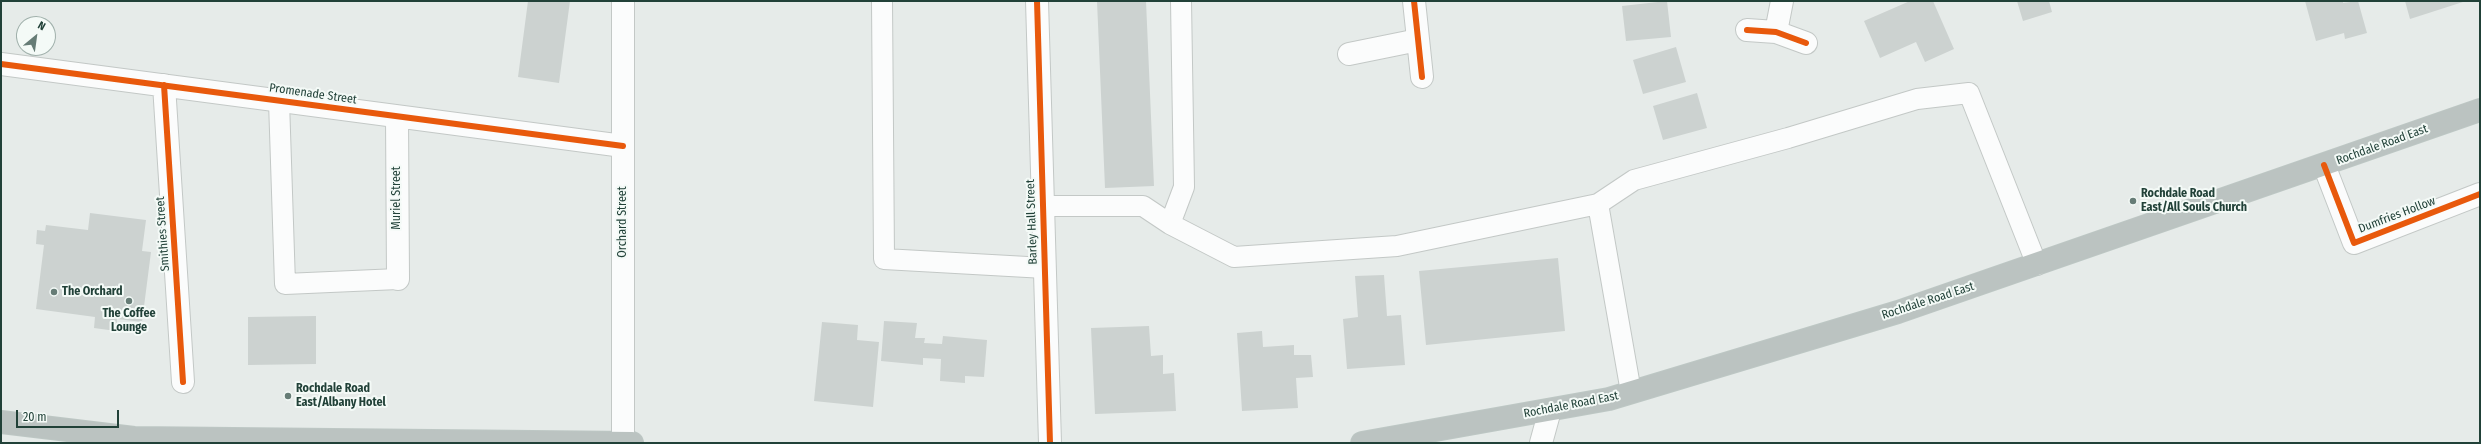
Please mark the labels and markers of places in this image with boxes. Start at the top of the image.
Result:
place label: Rochdale Road East/All Souls Church [2141,187,2247,215]
marker: Rochdale Road East/All Souls Church [2128,196,2138,206]
place label: The Orchard [62,285,122,299]
marker: The Orchard [49,287,59,297]
marker: The Coffee Lounge [124,296,134,306]
place label: The Coffee Lounge [102,307,156,335]
place label: Rochdale Road East/Albany Hotel [296,382,386,410]
marker: Rochdale Road East/Albany Hotel [283,391,293,401]

